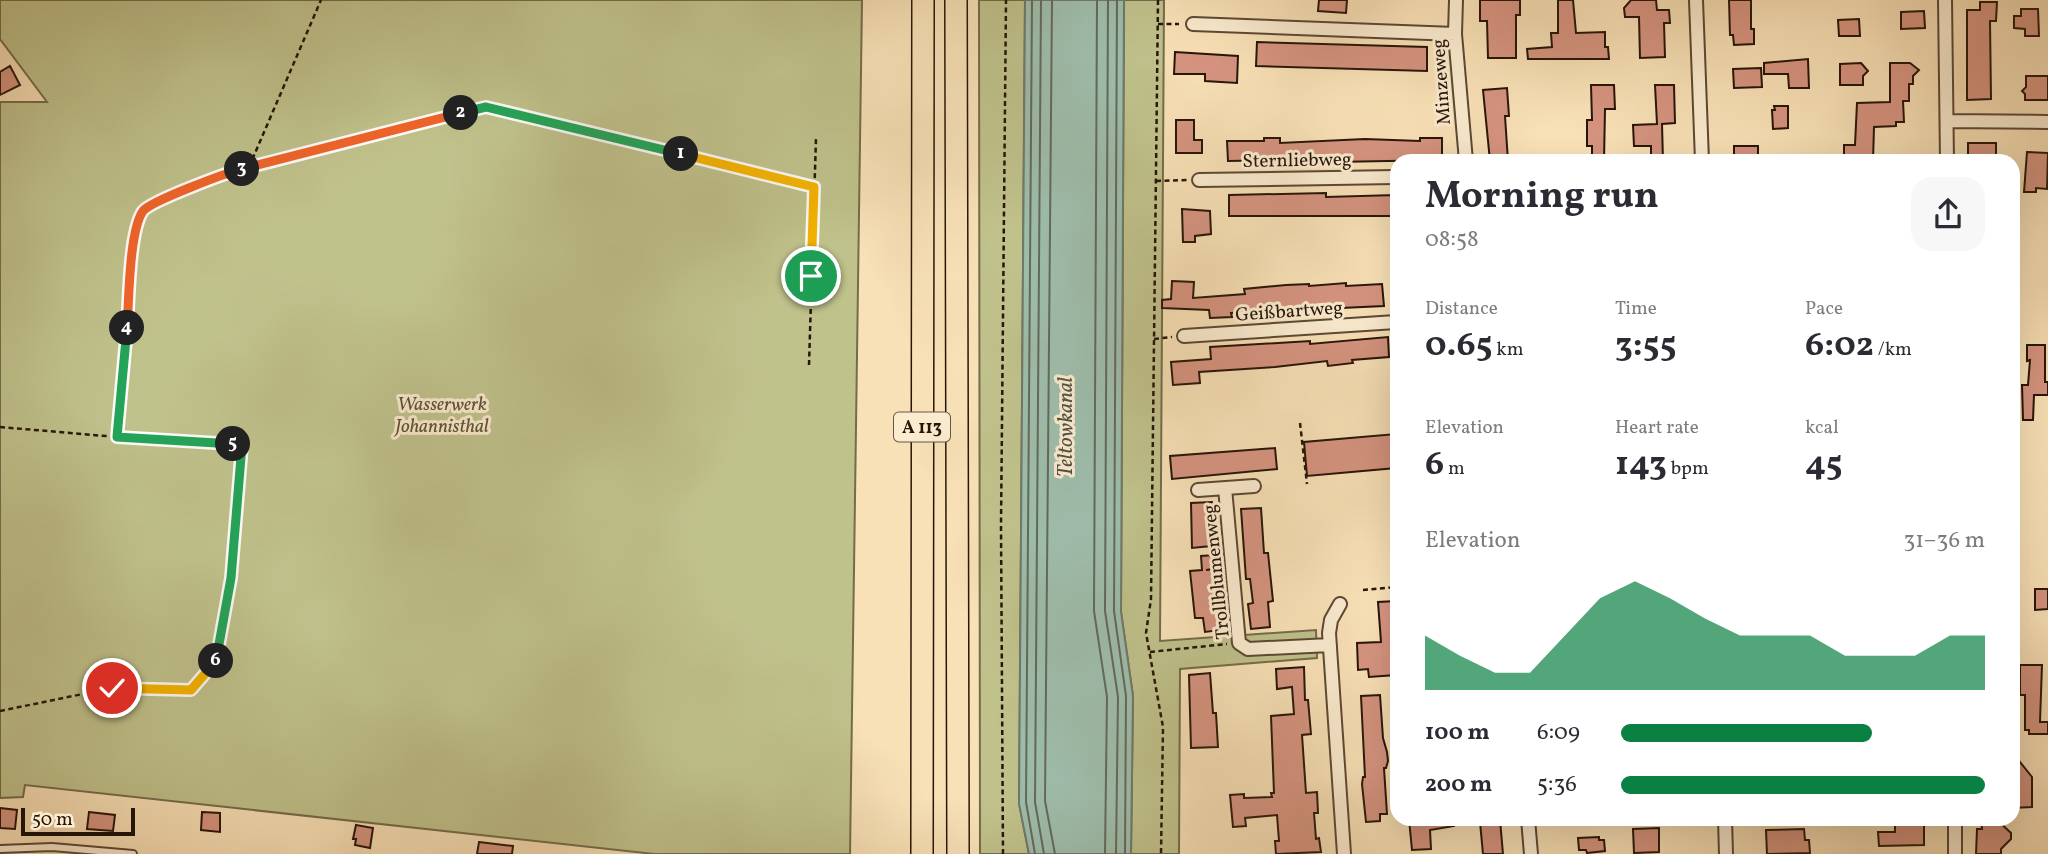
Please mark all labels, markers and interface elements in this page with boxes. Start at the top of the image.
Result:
street label: Minzeweg [1426,38,1458,126]
pin: 2 [444,96,478,130]
text: 2 [456,99,465,125]
pin: 1 [664,136,698,172]
text: 1 [677,140,684,166]
street label: Sternliebweg [1242,147,1352,175]
pin: 3 [224,152,260,186]
text: 3 [237,155,246,181]
text: Morning run [1425,171,1659,224]
button: share [1911,177,1985,251]
text: 08:58 [1425,224,1479,256]
pin [781,246,841,306]
icon: arrive [792,257,830,295]
street label: Geißbartweg [1235,295,1344,329]
text: Distance [1425,296,1498,322]
text: Time [1615,296,1657,322]
text: Pace [1805,296,1843,322]
pin: 4 [110,310,144,346]
text: 4 [121,314,132,340]
text: 0.65 [1425,322,1493,370]
text: 3:55 [1615,322,1676,370]
text: 6:02 [1805,322,1874,370]
text: km [1493,337,1524,363]
text: /km [1874,337,1912,363]
water label: Teltowkanal [1052,377,1081,477]
park label: Wasserwerk Johannisthal [393,392,489,440]
road number: A 113 [894,412,950,442]
text: Elevation [1425,415,1504,441]
text: Heart rate [1615,415,1699,441]
text: kcal [1805,415,1839,441]
pin: 5 [216,426,250,462]
text: 5 [228,430,237,456]
text: 6 [1425,441,1444,489]
text: 143 [1615,441,1667,489]
text: 45 [1805,441,1843,489]
text: m [1444,456,1465,482]
text: bpm [1667,456,1709,482]
street label: Trollblumenweg [1197,503,1237,641]
text: Elevation [1425,525,1521,557]
text: 31–36 m [1904,525,1985,557]
pin: 6 [198,644,234,678]
text: 6 [210,647,221,673]
pin [82,658,142,718]
icon: check [93,669,131,707]
text: 100 m [1425,717,1490,749]
text: 6:09 [1537,717,1580,749]
text: 200 m [1425,769,1492,801]
text: 5:36 [1537,769,1577,801]
scale bar [21,805,135,837]
text: 50 m [32,807,73,833]

